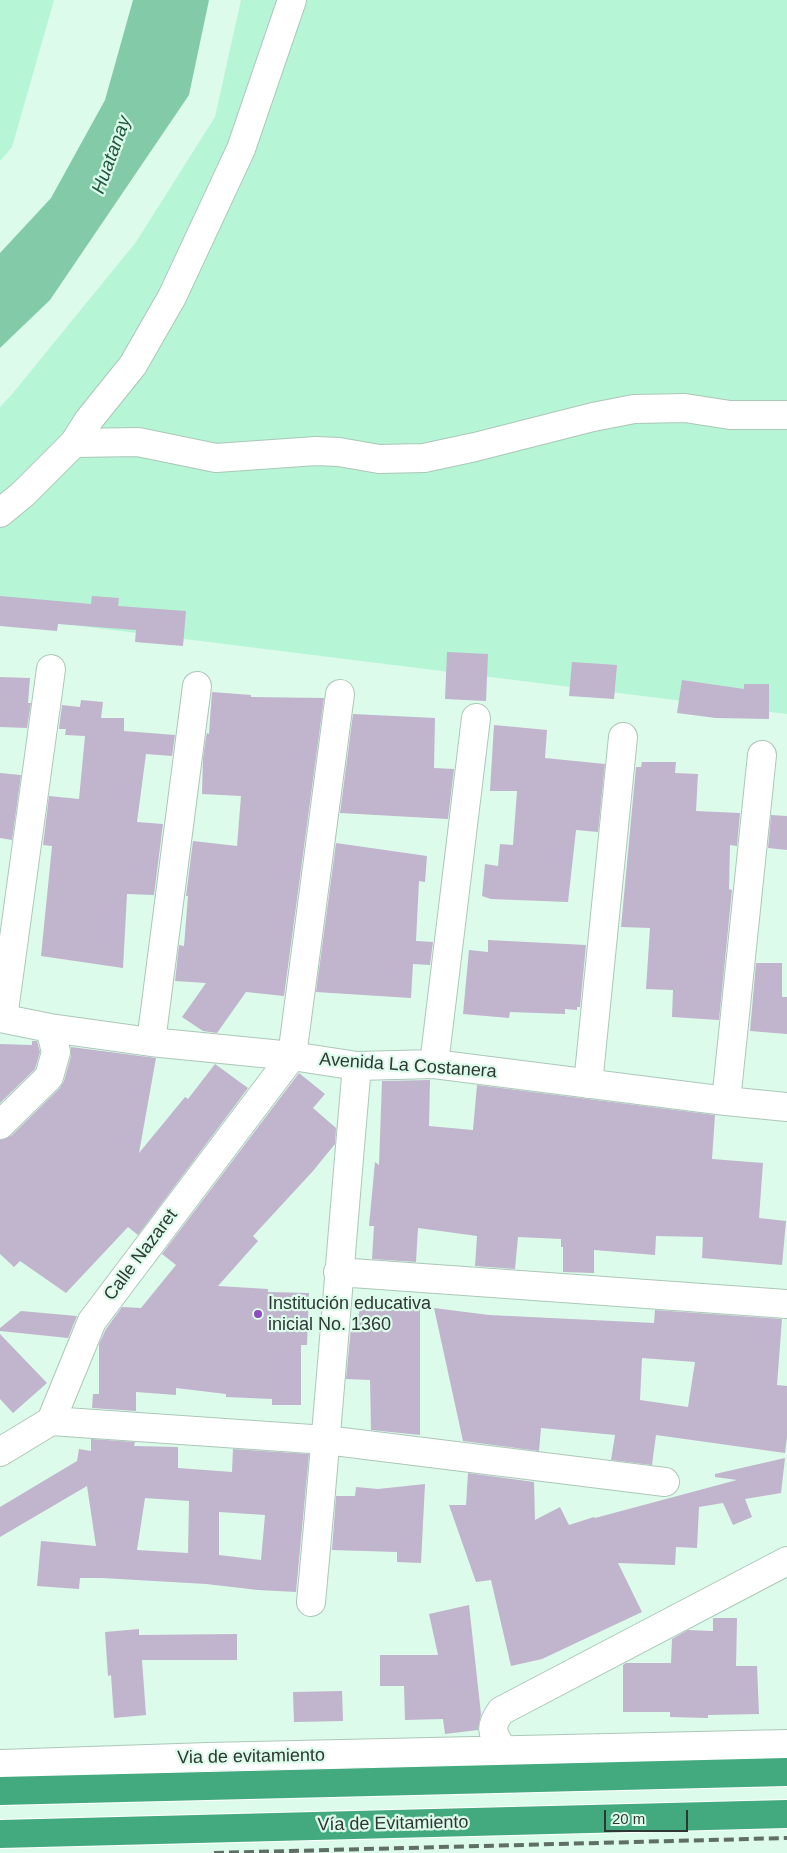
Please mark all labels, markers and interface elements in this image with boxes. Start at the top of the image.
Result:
water label: Huatanay [87,113,137,197]
street label: Avenida La Costanera [319,1049,497,1083]
street label: Calle Nazaret [100,1205,182,1305]
place label: Institución educativa inicial No. 1360 [268,1293,431,1336]
marker: Institución educativa inicial No. 1360 [252,1308,264,1320]
street label: Via de evitamiento [177,1745,325,1769]
scale bar [607,1800,691,1832]
text: 20 m [612,1810,645,1827]
street label: Vía de Evitamiento [317,1812,469,1836]

